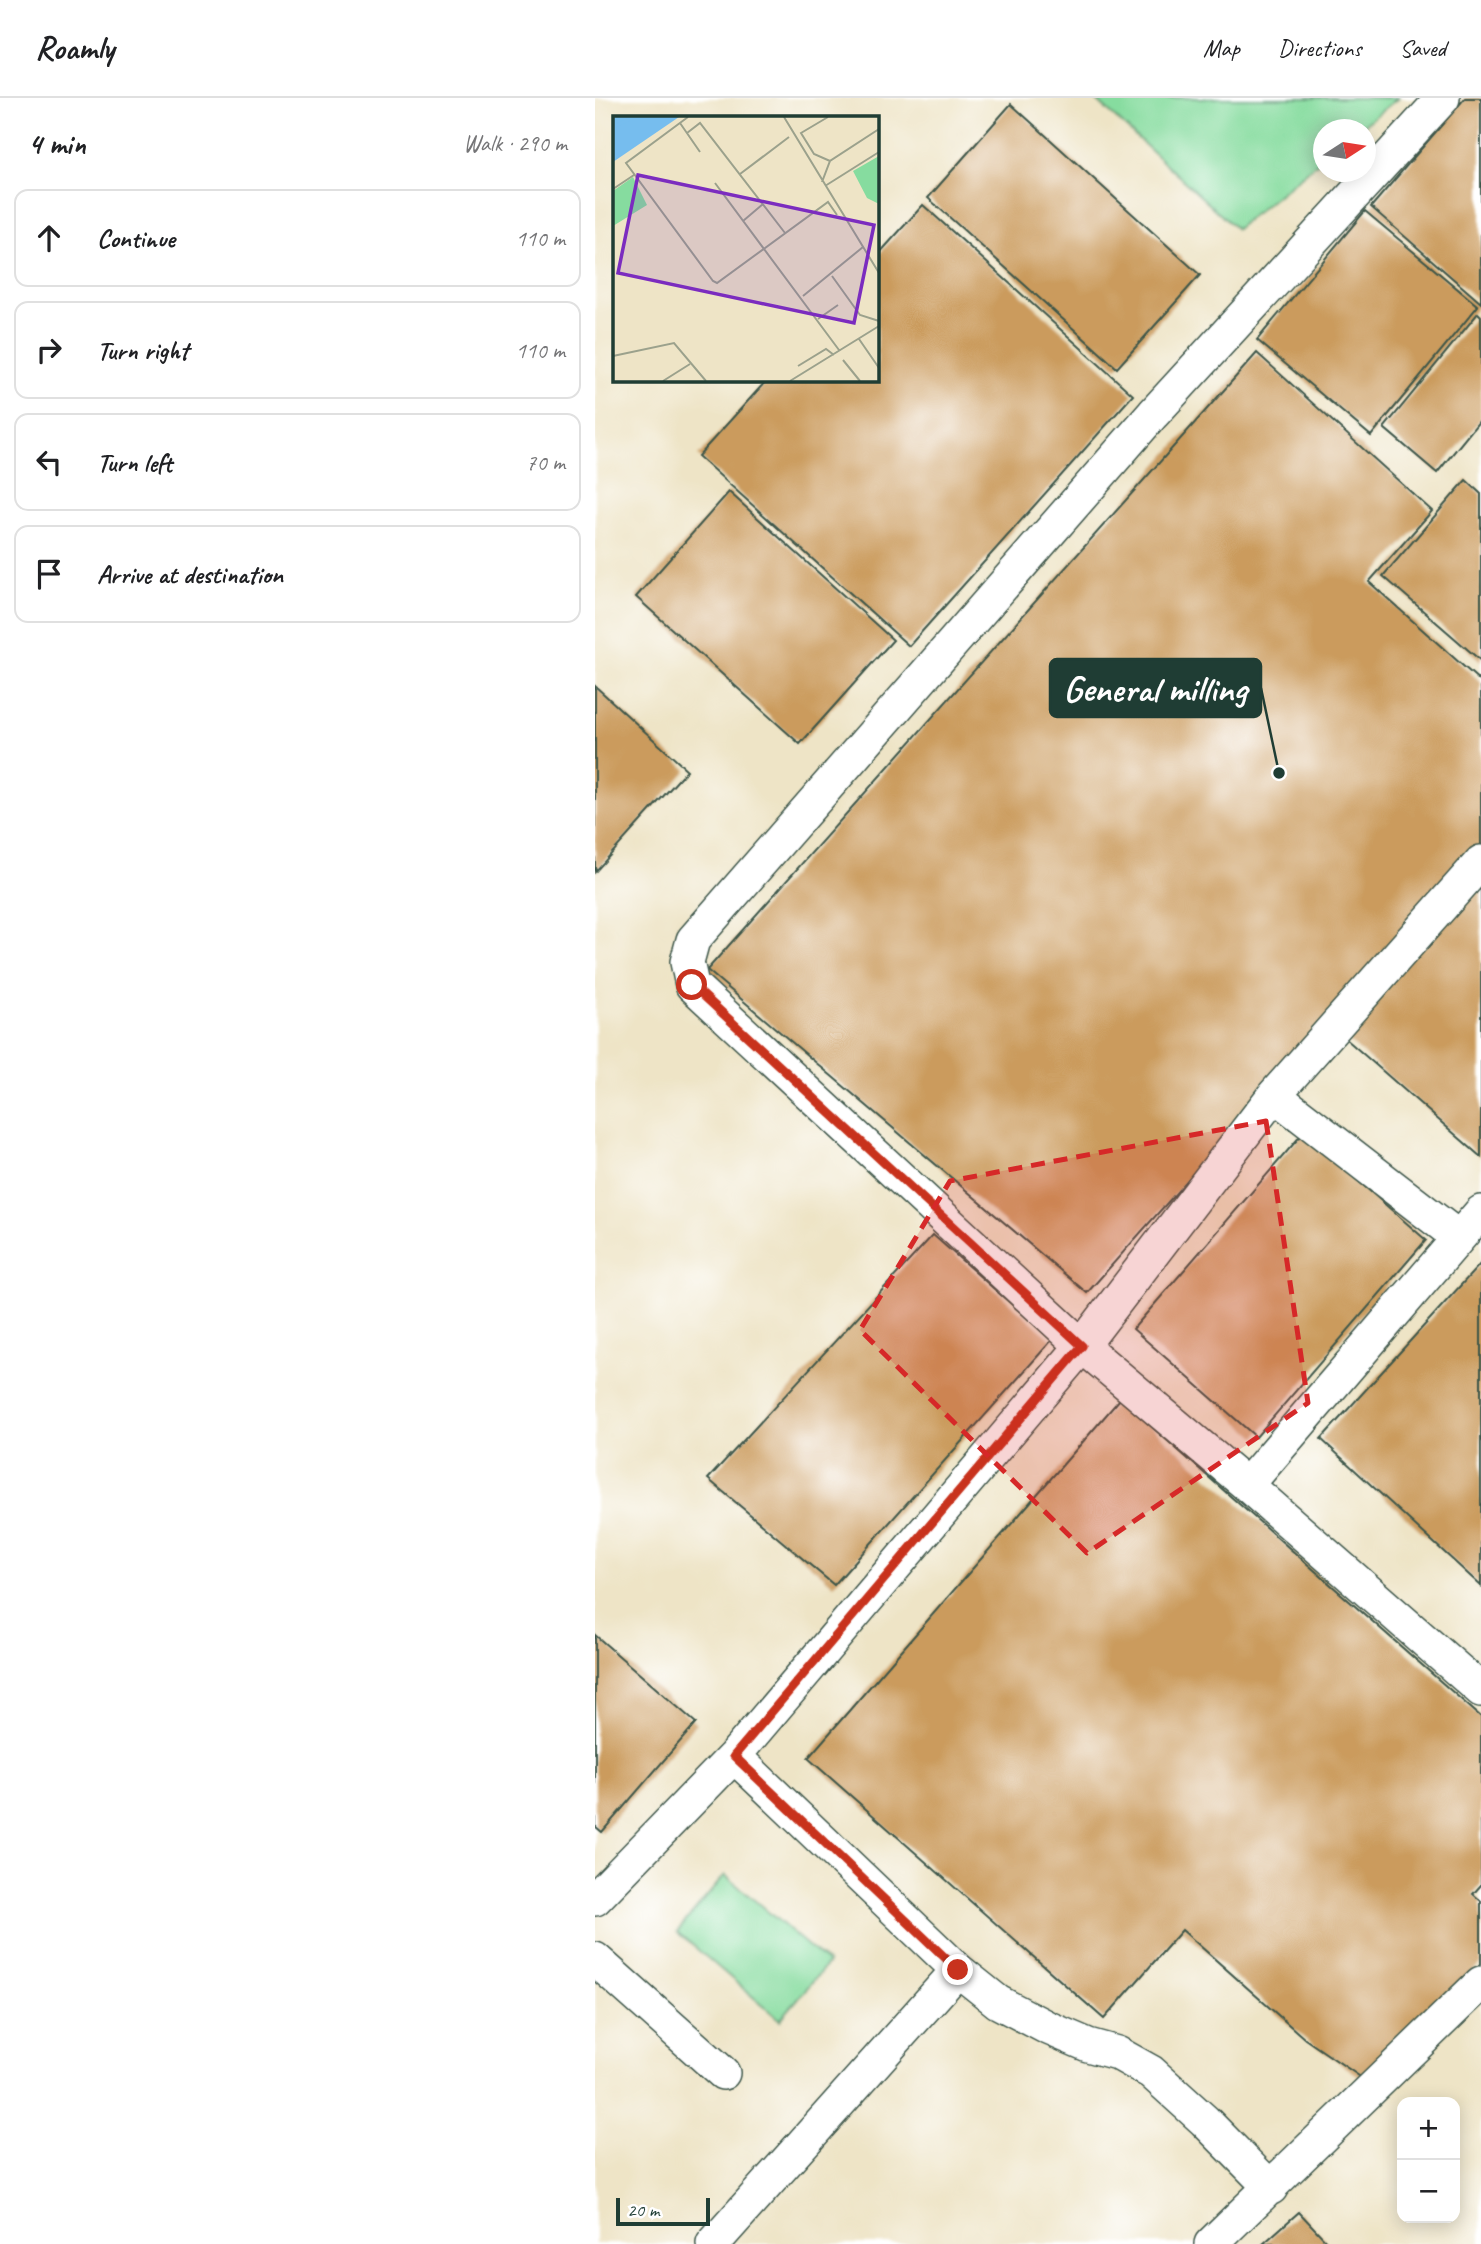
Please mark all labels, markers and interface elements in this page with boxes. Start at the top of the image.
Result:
text: Roamly [35,27,114,69]
text: Map [1203,33,1240,63]
text: Directions [1278,33,1361,63]
text: Saved [1399,33,1446,63]
inset map [613,116,879,382]
north arrow [1313,119,1376,182]
text: 4 min [28,125,85,163]
text: Walk · 290 m [463,129,567,158]
icon: ahead [30,219,68,257]
text: Continue [97,222,175,255]
text: 110 m [516,224,565,253]
icon: right [30,331,68,369]
text: Turn right [97,334,188,367]
text: 110 m [516,336,565,365]
icon: left [30,443,68,481]
text: Turn left [97,446,172,479]
text: 70 m [526,448,565,477]
icon: arrive [30,555,68,593]
text: Arrive at destination [97,558,283,591]
callout: General milling [1050,659,1261,717]
text: General milling [1063,665,1250,712]
route start [676,969,707,1000]
route end [942,1954,973,1985]
map controls [1397,2097,1460,2223]
button: + [1397,2097,1460,2160]
button: − [1397,2160,1460,2223]
scale bar [616,2195,711,2227]
text: 20 m [627,2198,659,2222]

